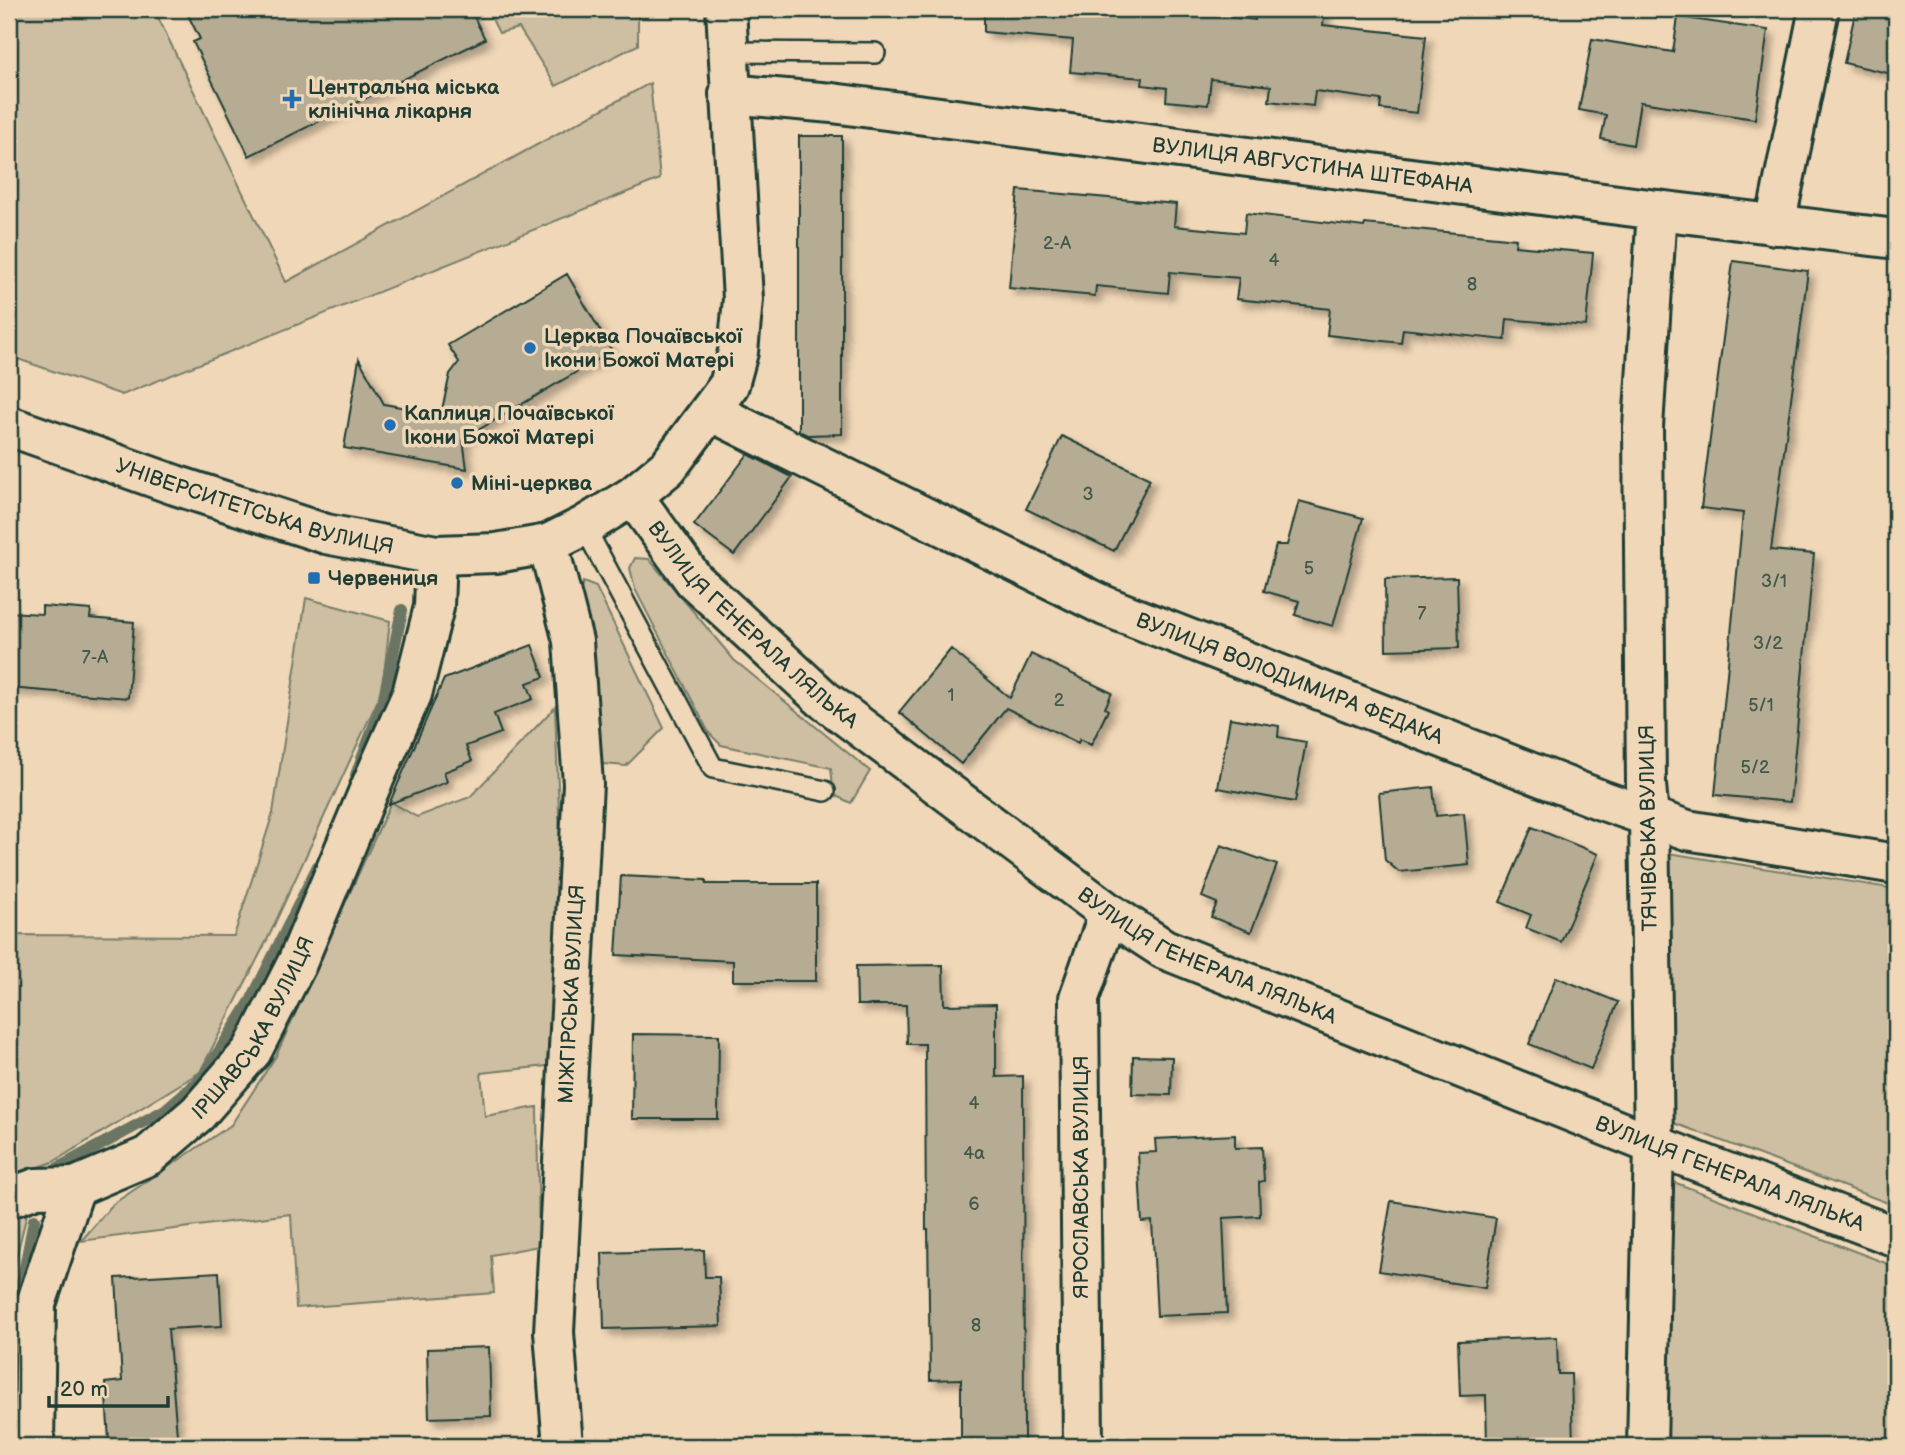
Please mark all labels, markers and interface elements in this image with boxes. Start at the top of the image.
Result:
place label: Центральна міська клінічна лікарня [308,75,500,124]
marker: Центральна міська клінічна лікарня [282,89,302,109]
street label: ВУЛИЦЯ АВГУСТИНА ШТЕФАНА [1151,133,1475,199]
house number: 2-А [1043,233,1071,254]
house number: 4 [1269,250,1280,271]
house number: 8 [1467,274,1477,295]
place label: Церква Почаївської Ікони Божої Матері [544,324,743,373]
marker: Церква Почаївської Ікони Божої Матері [522,340,538,356]
place label: Каплиця Почаївської Ікони Божої Матері [404,401,614,450]
marker: Каплиця Почаївської Ікони Божої Матері [382,417,398,433]
street label: УНІВЕРСИТЕТСЬКА ВУЛИЦЯ [112,453,396,560]
place label: Міні-церква [471,471,593,496]
marker: Міні-церква [449,475,465,491]
house number: 3 [1082,484,1094,505]
street label: ВУЛИЦЯ ГЕНЕРАЛА ЛЯЛЬКА [642,516,863,734]
house number: 5 [1304,558,1314,579]
place label: Червениця [328,566,438,591]
marker: Червениця [306,570,322,586]
house number: 3/1 [1761,571,1787,592]
house number: 7 [1418,603,1427,624]
street label: ВУЛИЦЯ ВОЛОДИМИРА ФЕДАКА [1133,608,1447,750]
house number: 3/2 [1753,633,1783,654]
house number: 7-А [82,647,108,668]
house number: 1 [948,685,954,706]
house number: 2 [1054,690,1065,711]
house number: 5/1 [1748,695,1774,716]
street label: ТЯЧІВСЬКА ВУЛИЦЯ [1634,724,1663,932]
house number: 5/2 [1740,757,1770,778]
street label: ВУЛИЦЯ ГЕНЕРАЛА ЛЯЛЬКА [1073,882,1340,1030]
street label: МІЖГІРСЬКА ВУЛИЦЯ [553,884,590,1104]
street label: ІРШАВСЬКА ВУЛИЦЯ [187,933,320,1125]
street label: ЯРОСЛАВСЬКА ВУЛИЦЯ [1069,1055,1094,1299]
house number: 4 [969,1093,980,1114]
street label: ВУЛИЦЯ ГЕНЕРАЛА ЛЯЛЬКА [1591,1111,1868,1237]
house number: 4а [963,1143,985,1164]
house number: 6 [969,1194,980,1215]
house number: 8 [971,1315,981,1336]
scale bar [49,1364,168,1408]
text: 20 m [60,1377,108,1402]

